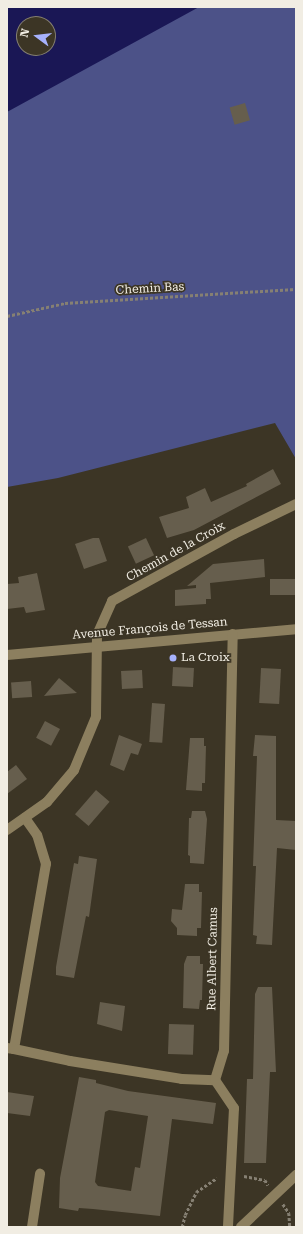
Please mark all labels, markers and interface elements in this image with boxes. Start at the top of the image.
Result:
north arrow [16,16,56,56]
text: N [18,27,32,39]
street label: Chemin Bas [115,280,185,298]
street label: Chemin de la Croix [124,519,228,585]
street label: Avenue François de Tessan [72,615,228,643]
place label: La Croix [181,651,230,665]
marker: La Croix [168,653,178,663]
street label: Rue Albert Camus [205,907,221,1011]

